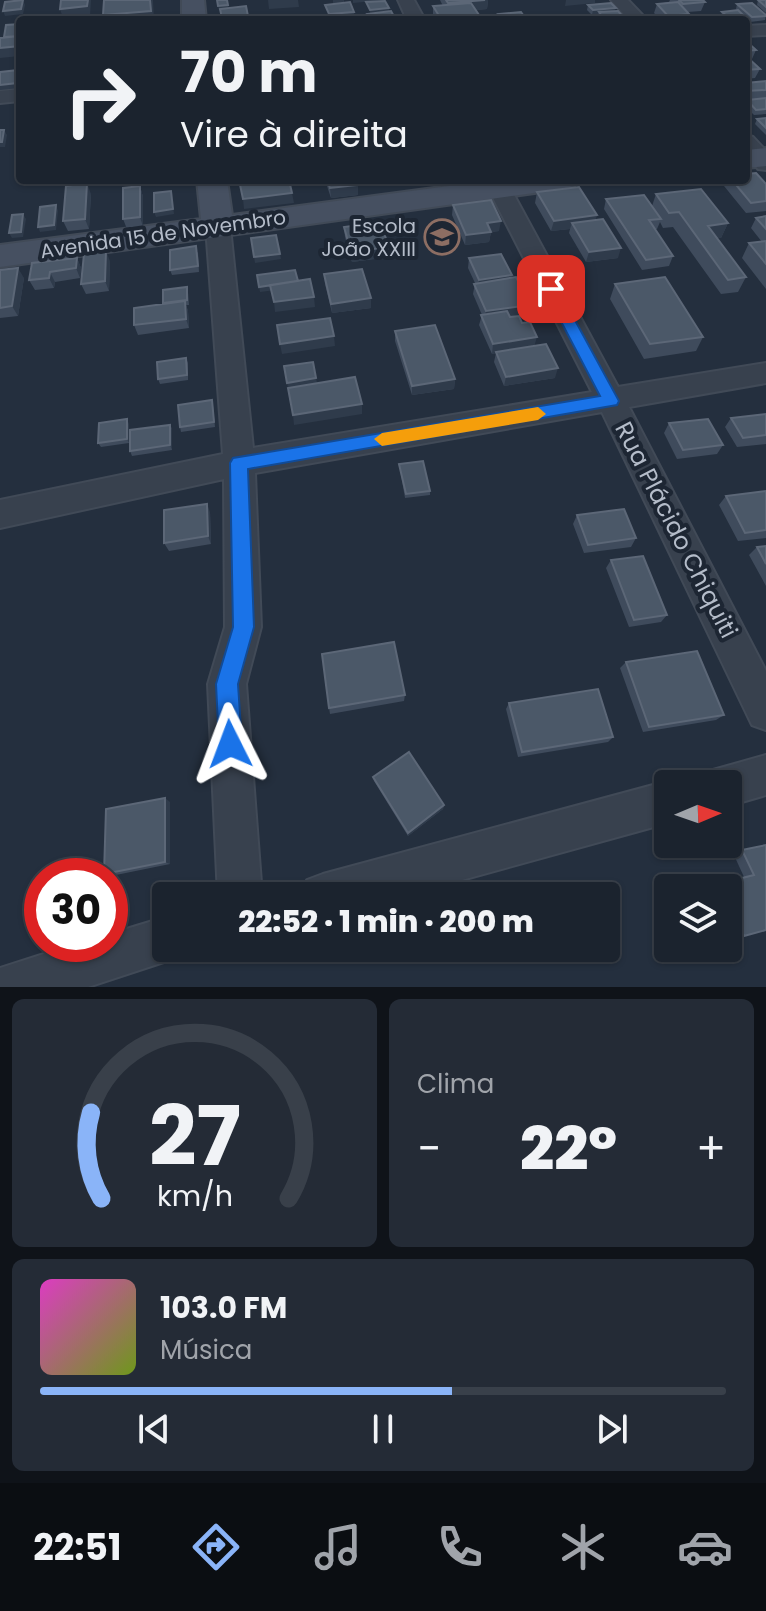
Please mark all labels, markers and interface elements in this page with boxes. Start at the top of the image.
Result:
text: 70 m [180,33,318,112]
icon: right [48,48,152,152]
text: Vire à direita [180,109,408,160]
street label: Avenida 15 de Novembro [38,203,288,265]
place label: Escola João XXIII [321,212,416,263]
school or university icon: Escola João XXIII [423,218,461,256]
pin [517,255,585,323]
icon: arrive [529,267,573,311]
street label: Rua Plácido Chiquiti [607,416,745,644]
position arrow [188,702,272,786]
north arrow [654,770,742,858]
map controls [654,770,742,962]
speed limit sign: 30 [24,858,128,962]
button: layers [654,874,742,962]
text: 22:52 · 1 min · 200 m [238,900,534,943]
text: Clima [417,1066,494,1102]
text: 27 [148,1078,241,1194]
text: 22° [520,1107,617,1191]
text: − [417,1118,441,1179]
text: + [696,1118,726,1179]
text: km/h [156,1176,233,1216]
text: 103.0 FM [160,1286,287,1329]
text: Música [160,1332,252,1368]
icon: previous [132,1407,176,1451]
icon: pause [361,1407,405,1451]
icon: next [590,1407,634,1451]
icon: directions [188,1519,244,1575]
icon: music [310,1519,366,1575]
icon: phone [432,1519,488,1575]
icon: climate [555,1519,611,1575]
icon: car [677,1519,733,1575]
text: 22:51 [33,1522,121,1573]

